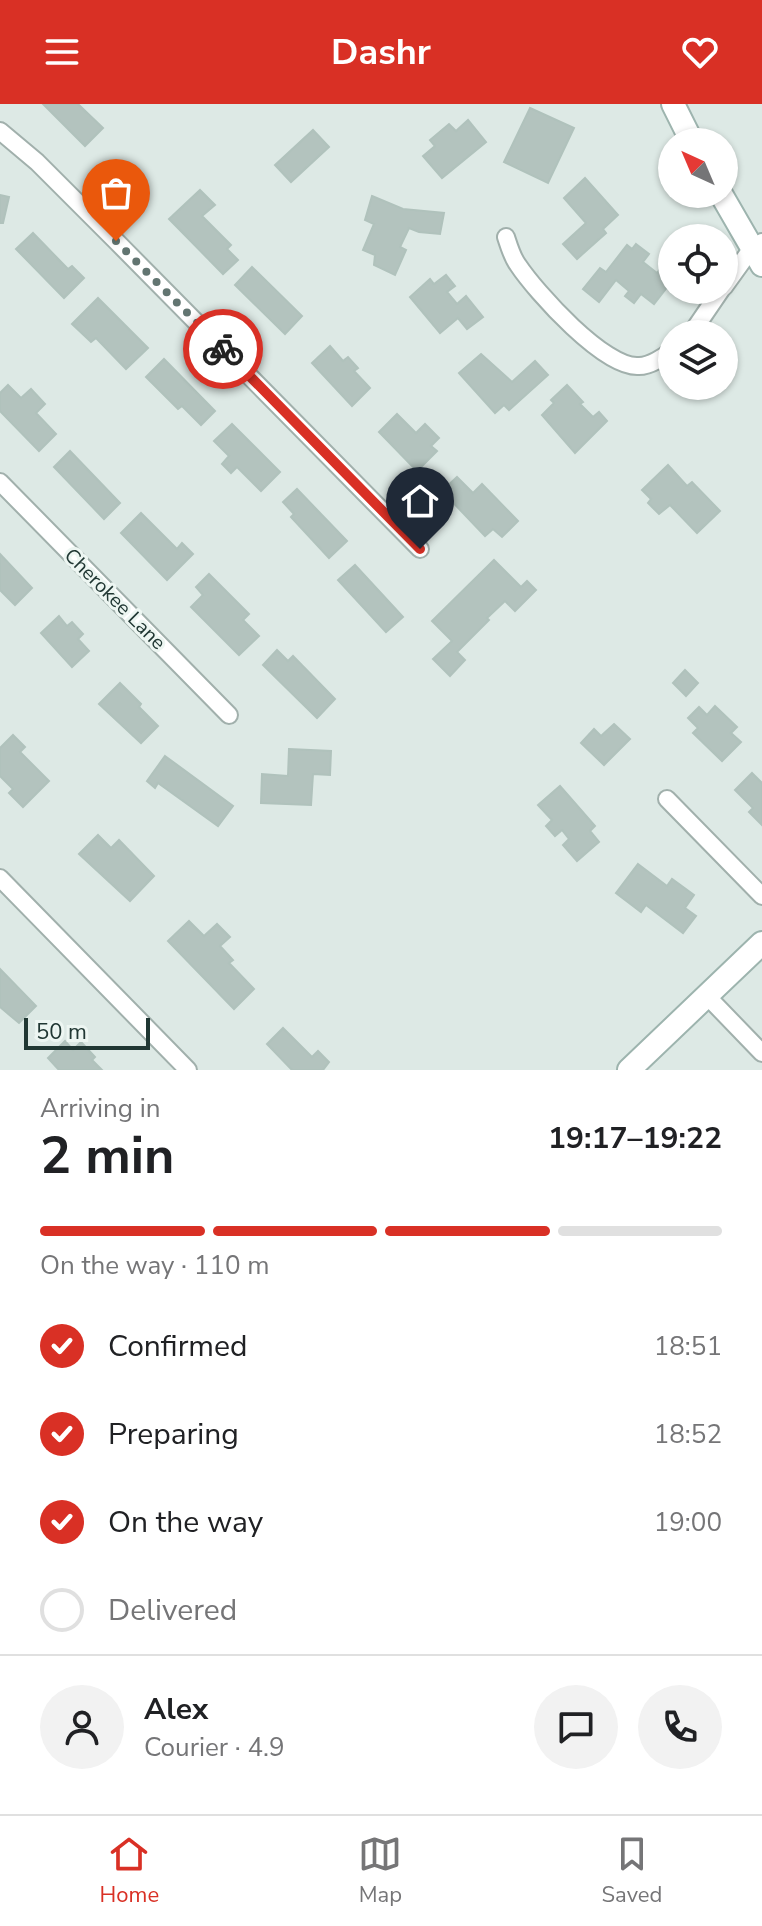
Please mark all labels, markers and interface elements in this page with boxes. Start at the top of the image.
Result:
text: Dashr [331,28,431,77]
icon: menu [40,30,84,74]
icon: heart [678,30,722,74]
north arrow [658,128,738,208]
map controls [658,128,738,400]
pin [82,159,150,241]
icon: bag [94,171,138,215]
button: locate [658,224,738,304]
courier [183,309,263,389]
button: layers [658,320,738,400]
icon: bike [201,327,245,371]
pin [386,467,454,549]
icon: home [398,479,442,523]
street label: Cherokee Lane [58,542,172,656]
scale bar [24,1014,150,1050]
text: 50 m [36,1017,87,1047]
text: Arriving in [40,1091,161,1126]
text: 19:17–19:22 [548,1118,722,1159]
text: 2 min [40,1120,175,1191]
text: On the way · 110 m [40,1248,269,1283]
icon: check [40,1324,84,1368]
text: Confirmed [108,1326,248,1367]
text: 18:51 [654,1329,722,1364]
icon: check [40,1412,84,1456]
text: Preparing [108,1414,239,1455]
text: 18:52 [654,1417,722,1452]
icon: check [40,1500,84,1544]
text: On the way [108,1502,263,1543]
text: 19:00 [654,1505,722,1540]
text: Delivered [108,1590,237,1631]
button: person [40,1685,124,1769]
button: chat [534,1685,618,1769]
button: phone [638,1685,722,1769]
text: Alex [144,1689,208,1730]
text: Courier · 4.9 [144,1730,285,1765]
tab: Home [100,1832,159,1910]
tab: Map [358,1832,402,1910]
tab: Saved [602,1832,662,1910]

